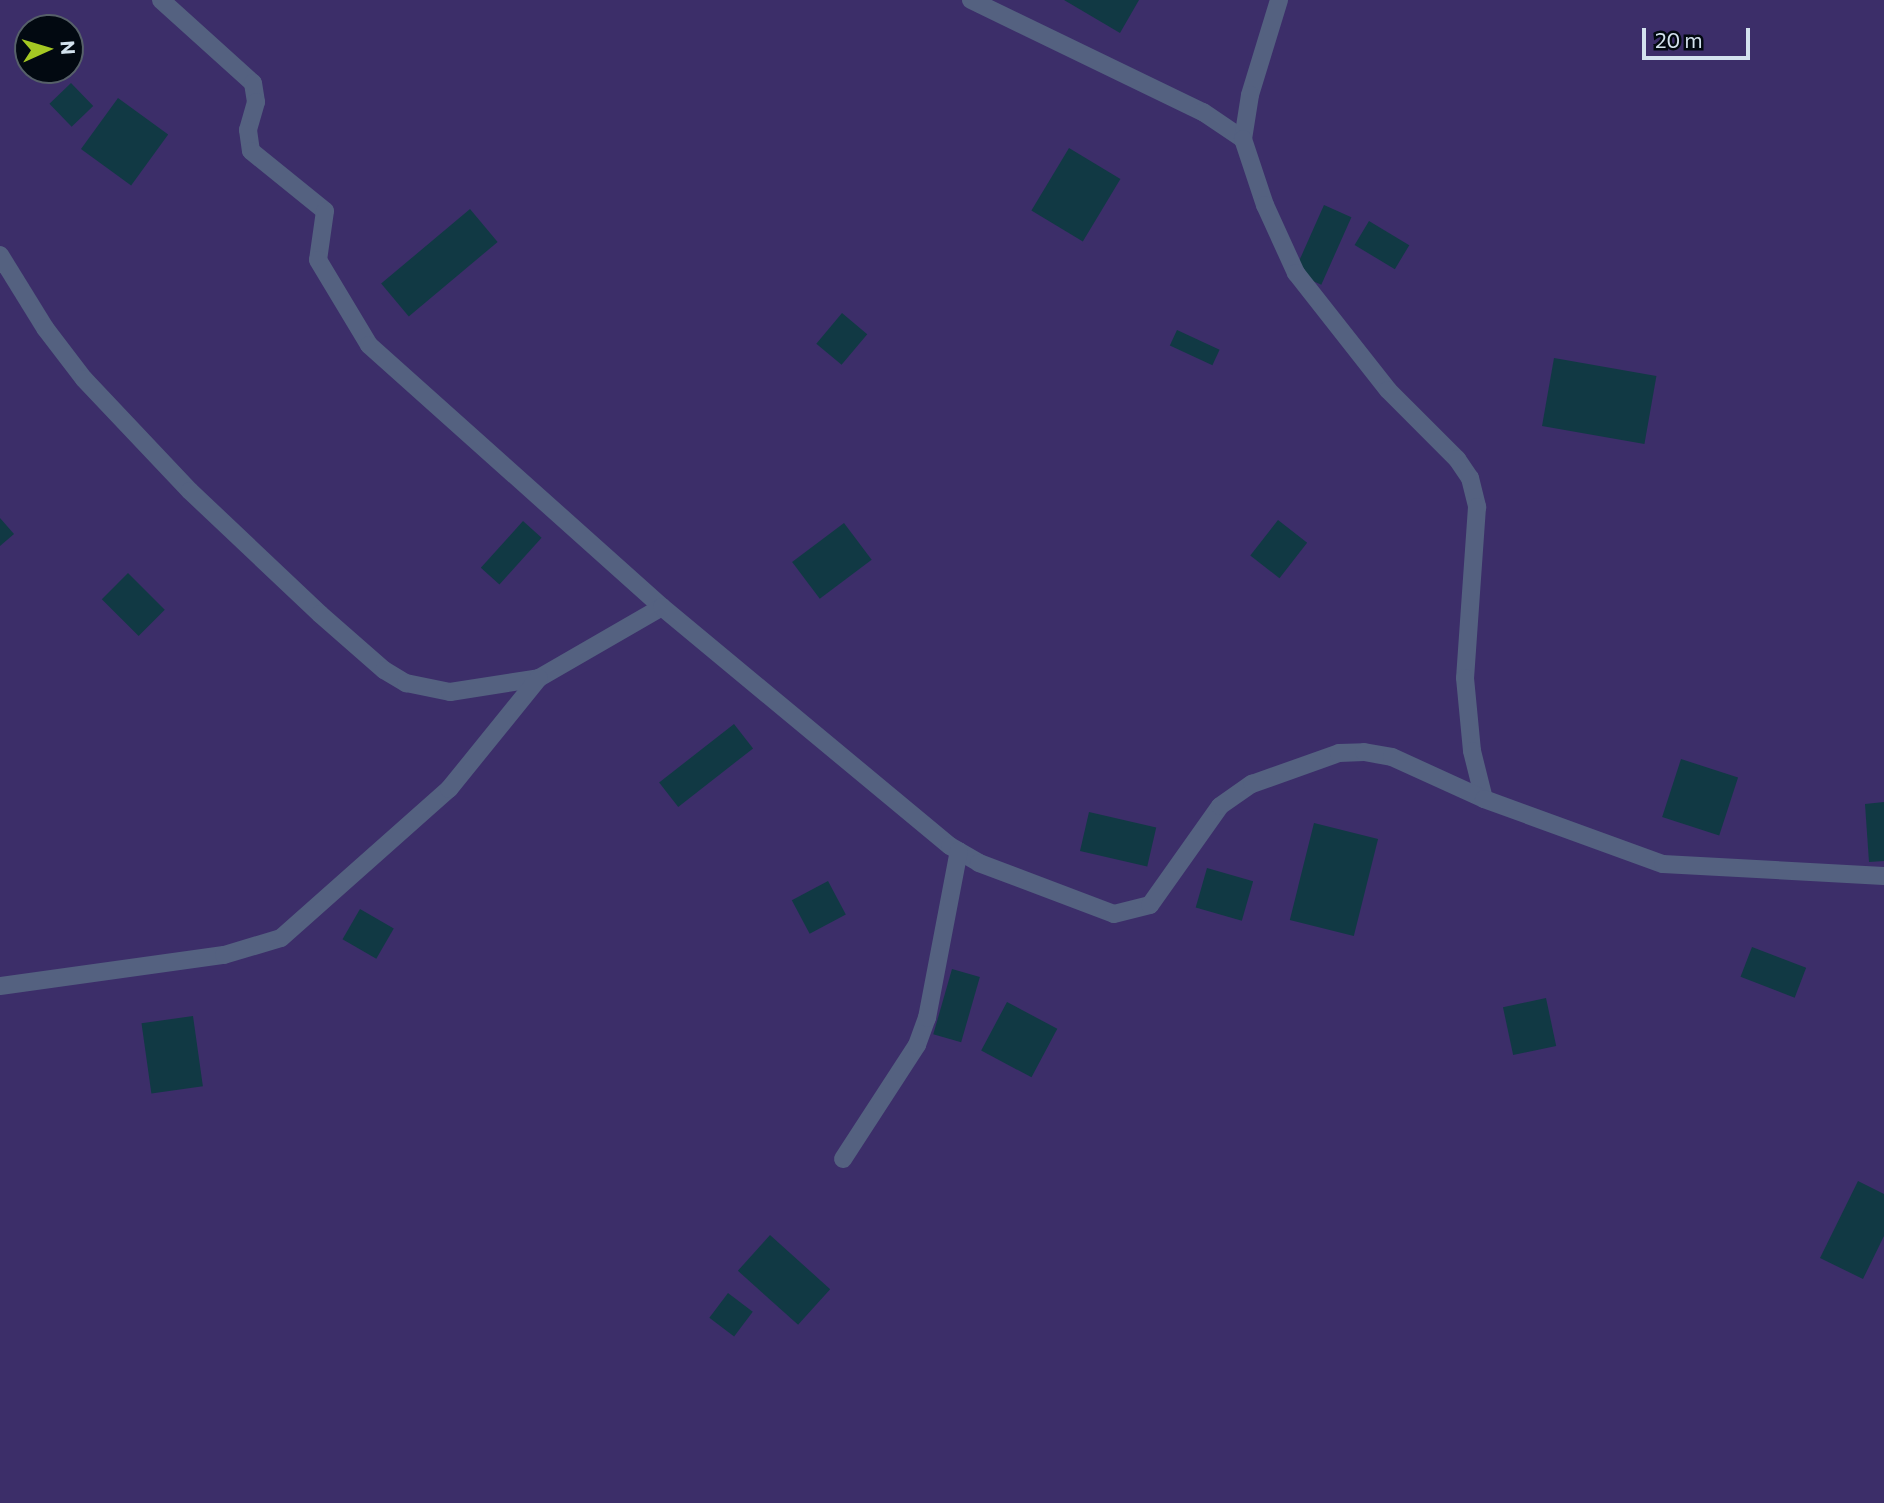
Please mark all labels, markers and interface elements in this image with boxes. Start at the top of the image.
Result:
north arrow [14,14,84,84]
scale bar [1646,14,1755,58]
text: 20 m [1655,27,1703,52]
text: N [56,40,80,56]

